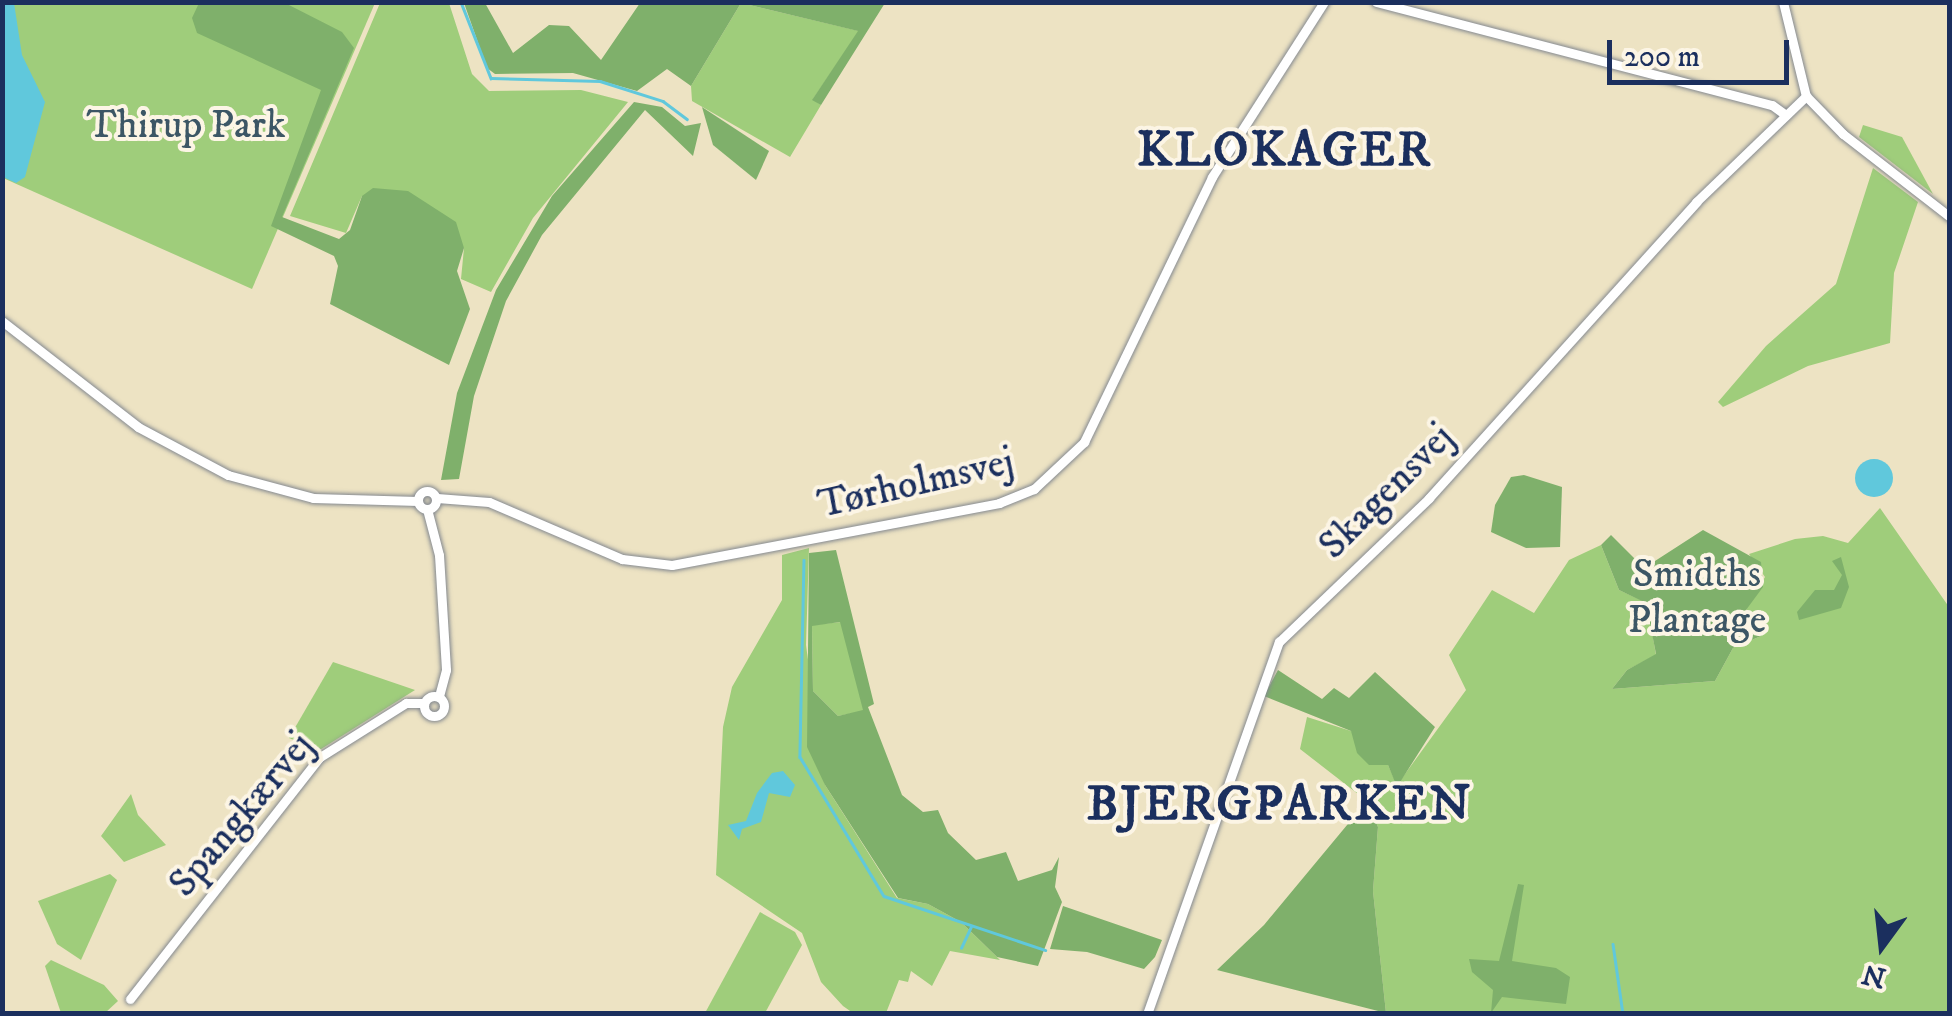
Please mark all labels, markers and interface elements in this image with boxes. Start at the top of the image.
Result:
scale bar [1612,20,1794,82]
text: 200 m [1624,39,1700,76]
park label: Thirup Park [86,102,286,150]
district label: KLOKAGER [1137,121,1433,181]
street label: Skagensvej [1309,414,1465,570]
street label: Tørholmsvej [813,438,1019,530]
park label: Smidths Plantage [1628,551,1766,645]
street label: Spangkærvej [159,723,325,907]
district label: BJERGPARKEN [1087,775,1473,835]
north arrow [1832,896,1932,996]
text: N [1858,956,1890,995]

